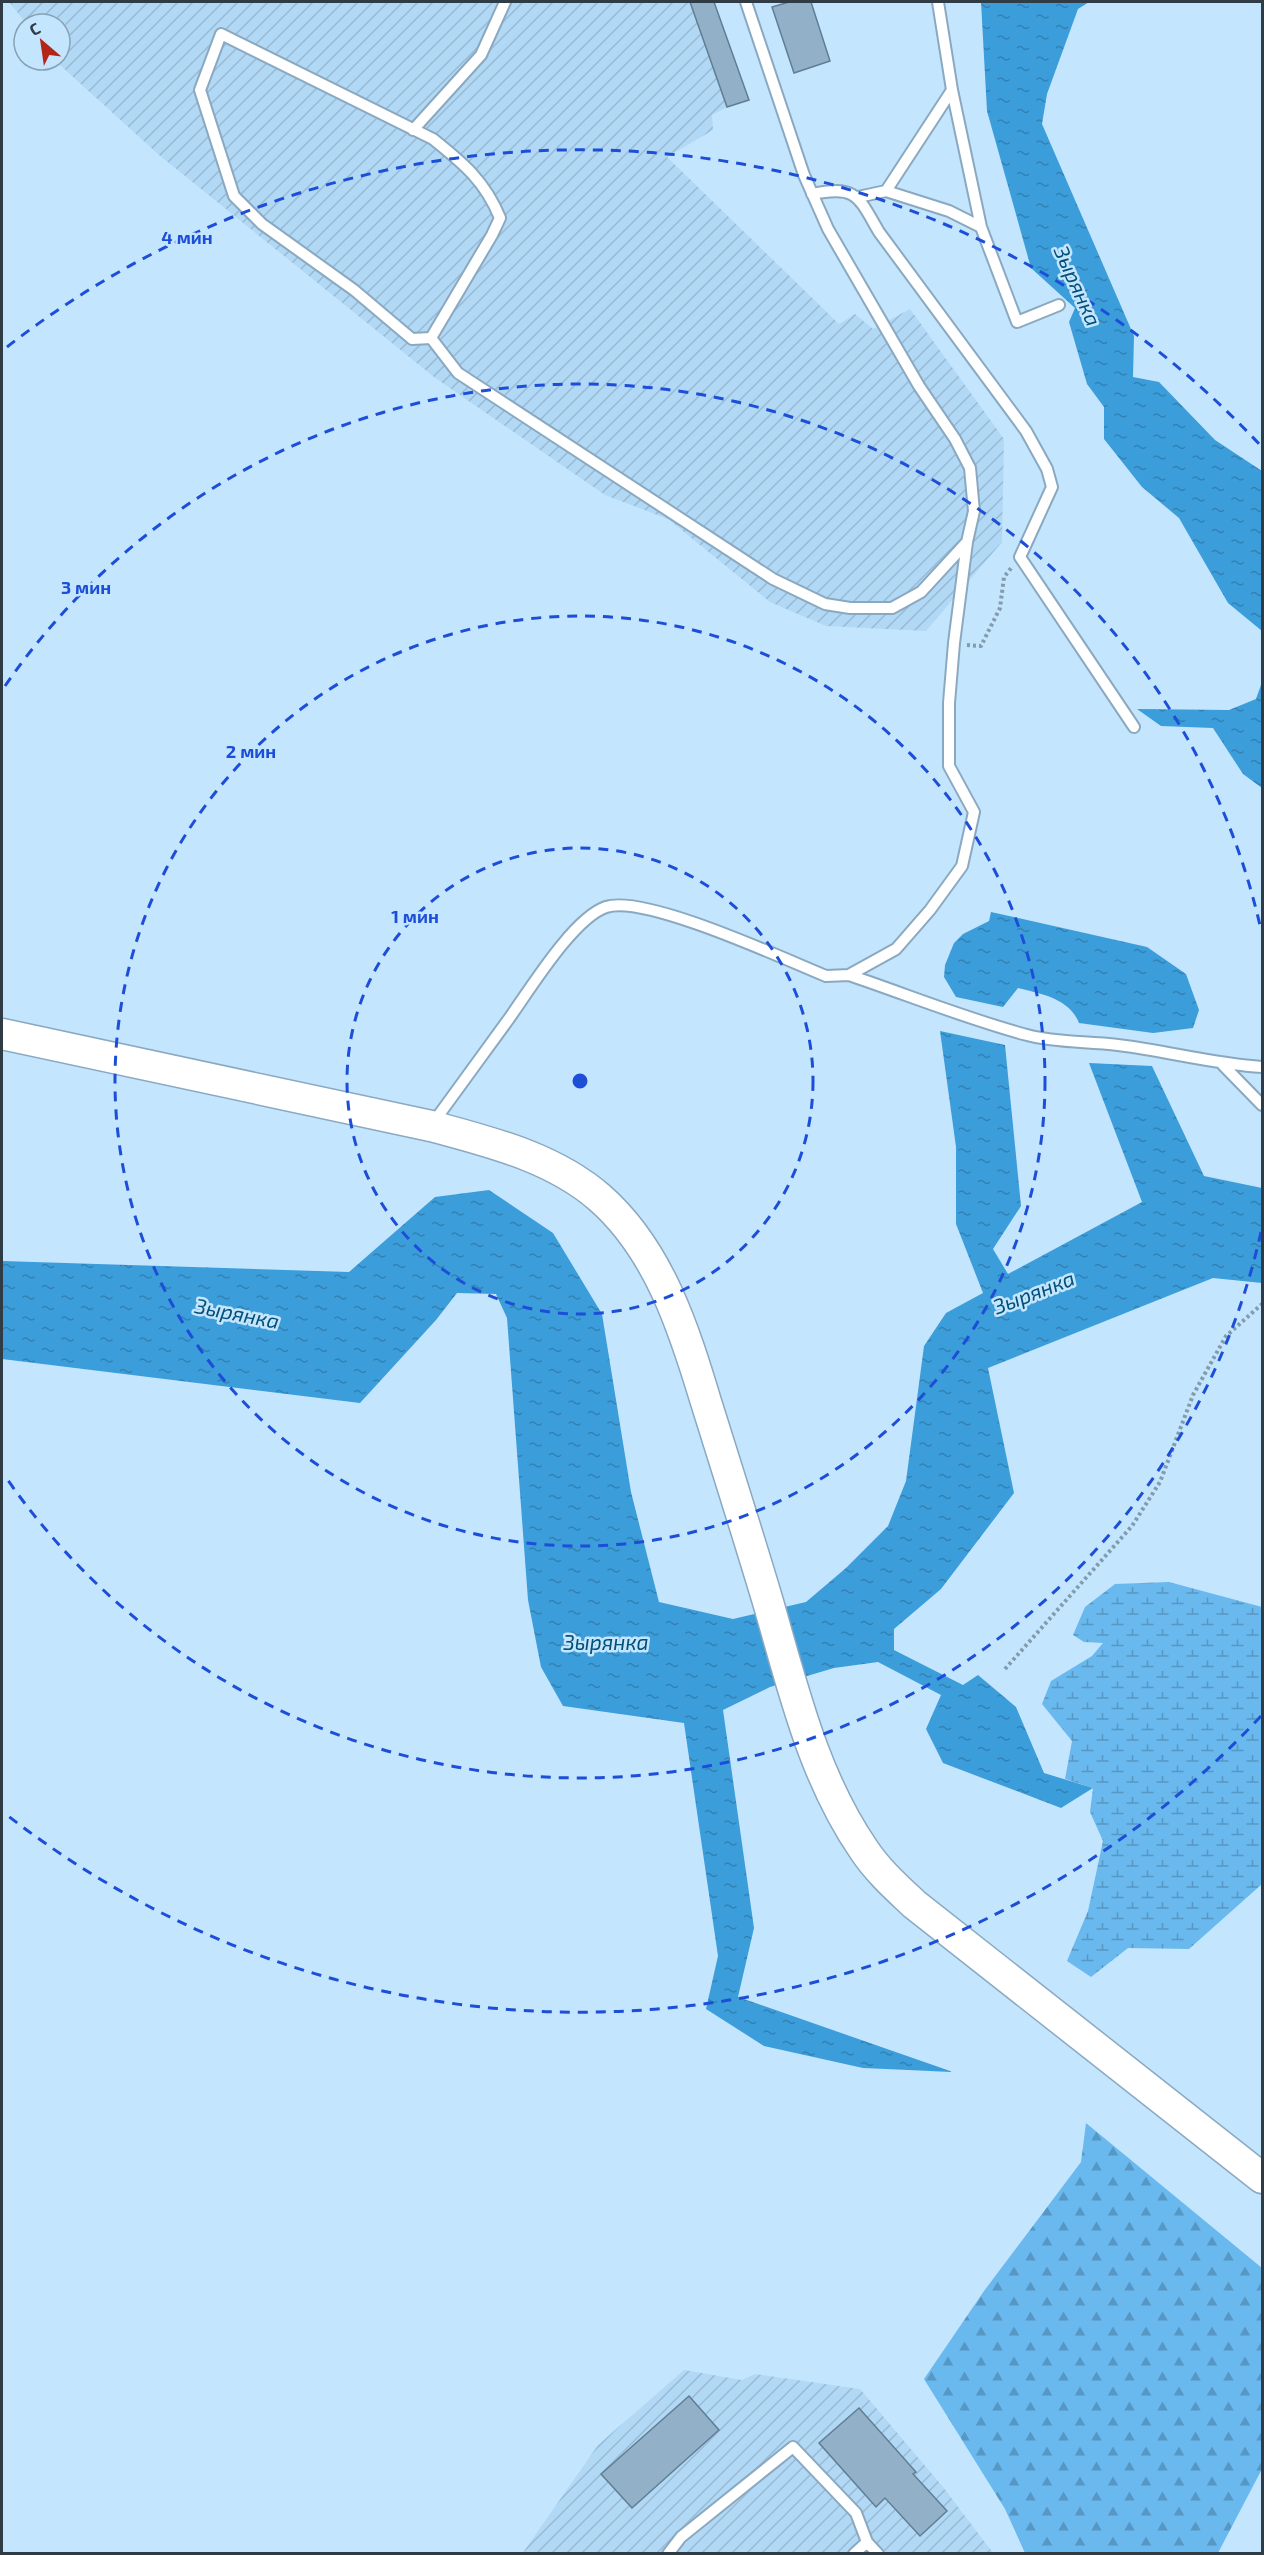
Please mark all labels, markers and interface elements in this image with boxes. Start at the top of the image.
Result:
north arrow [12,12,72,72]
text: С [26,18,43,39]
text: 4 мин [161,226,213,248]
water label: Зырянка [1049,240,1107,329]
text: 3 мин [61,576,111,598]
text: 2 мин [226,740,276,762]
text: 1 мин [391,905,439,927]
centre of rings [570,1071,590,1091]
water label: Зырянка [988,1265,1078,1319]
water label: Зырянка [192,1292,282,1333]
water label: Зырянка [562,1629,649,1654]

